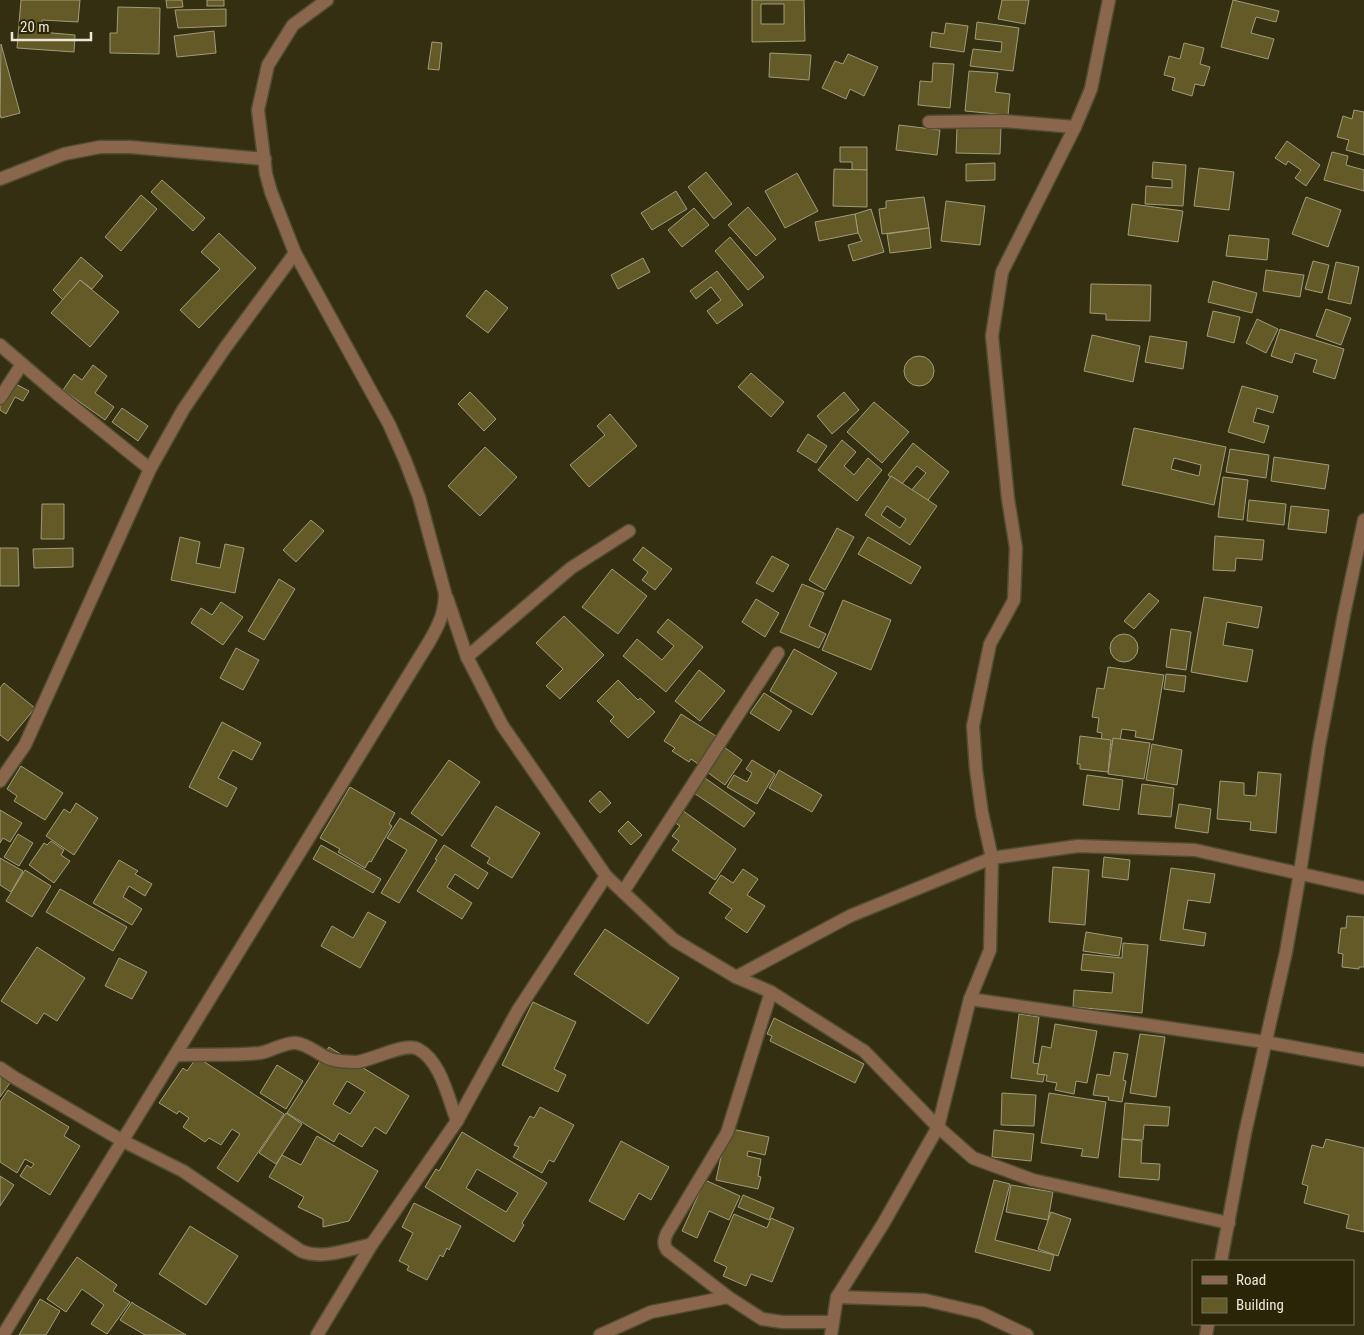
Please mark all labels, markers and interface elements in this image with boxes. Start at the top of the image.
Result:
scale bar [12,10,91,42]
text: 20 m [20,18,50,36]
legend [1192,1260,1354,1325]
text: Road [1236,1271,1266,1289]
text: Building [1236,1296,1284,1314]

